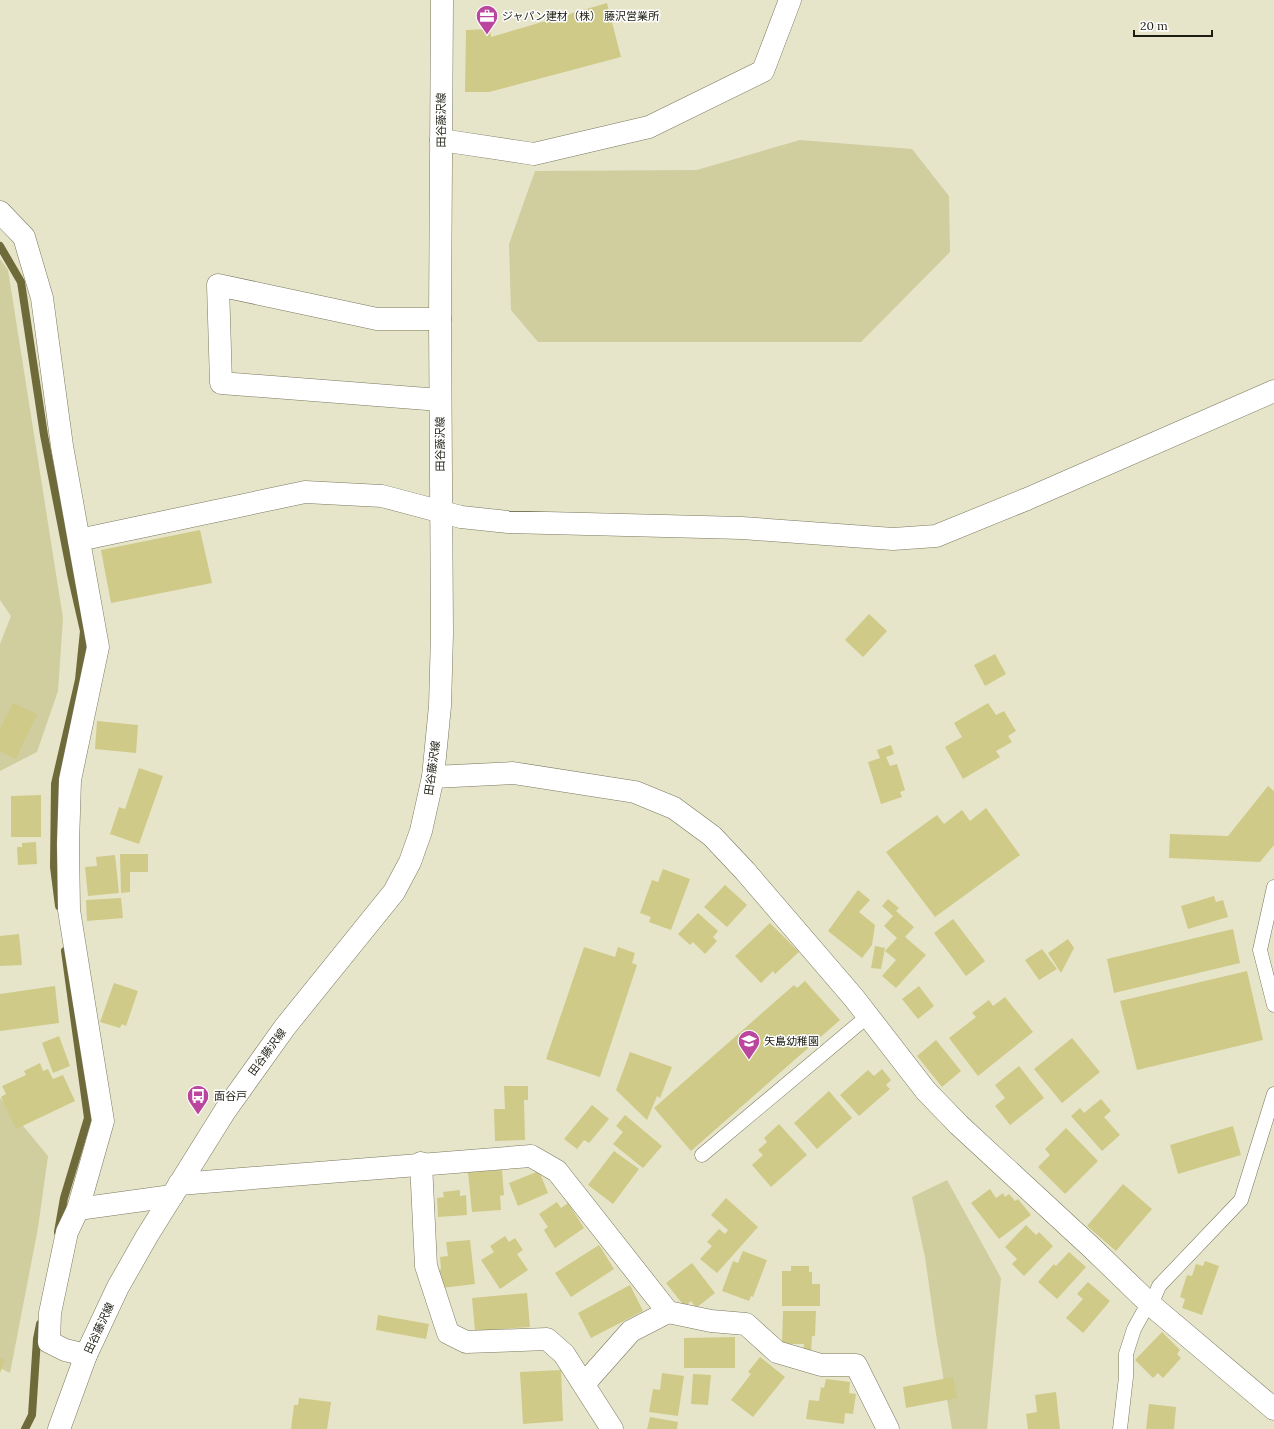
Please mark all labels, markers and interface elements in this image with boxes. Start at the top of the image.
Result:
office icon: ジャパン建材（株） 藤沢営業所 [474,3,500,36]
place label: ジャパン建材（株） 藤沢営業所 [502,9,660,23]
scale bar [1134,12,1212,38]
text: 20 m [1140,18,1168,33]
street label: 田谷藤沢線 [434,93,448,148]
street label: 田谷藤沢線 [433,417,447,472]
street label: 田谷藤沢線 [421,740,443,796]
street label: 田谷藤沢線 [245,1026,289,1078]
school or university icon: 矢島幼稚園 [736,1028,762,1061]
place label: 矢島幼稚園 [764,1034,819,1048]
bus stop icon: 面谷戸 [185,1083,211,1116]
place label: 面谷戸 [214,1089,247,1103]
street label: 田谷藤沢線 [81,1300,117,1356]

